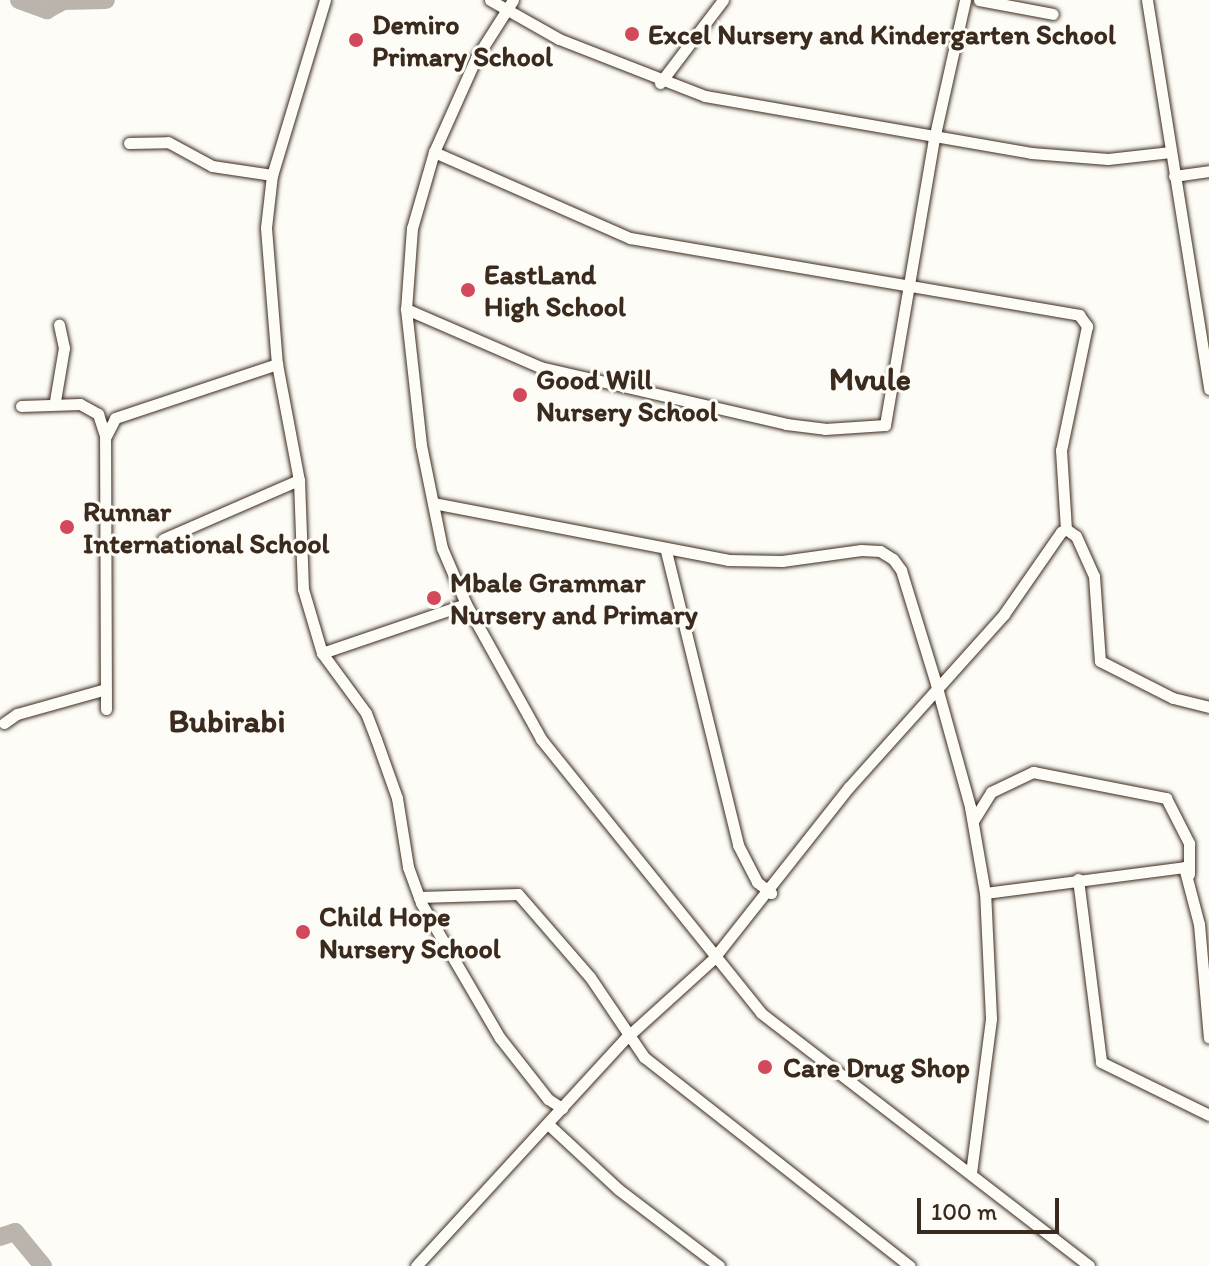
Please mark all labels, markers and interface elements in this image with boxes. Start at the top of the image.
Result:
place label: Demiro Primary School [372,7,553,73]
place label: Excel Nursery and Kindergarten School [648,17,1116,51]
marker: Excel Nursery and Kindergarten School [623,25,641,43]
marker: Demiro Primary School [347,31,365,49]
place label: EastLand High School [484,257,625,323]
marker: EastLand High School [459,281,477,299]
district label: Mvule [829,360,911,398]
place label: Good Will Nursery School [536,362,717,428]
marker: Good Will Nursery School [511,386,529,404]
place label: Runnar International School [83,494,329,560]
marker: Runnar International School [58,518,76,536]
place label: Mbale Grammar Nursery and Primary [450,565,698,631]
marker: Mbale Grammar Nursery and Primary [425,589,443,607]
district label: Bubirabi [169,702,285,740]
place label: Child Hope Nursery School [319,899,500,965]
marker: Child Hope Nursery School [294,923,312,941]
place label: Care Drug Shop [783,1050,971,1084]
marker: Care Drug Shop [754,1056,776,1078]
scale bar [921,1182,1063,1232]
text: 100 m [931,1197,997,1226]

